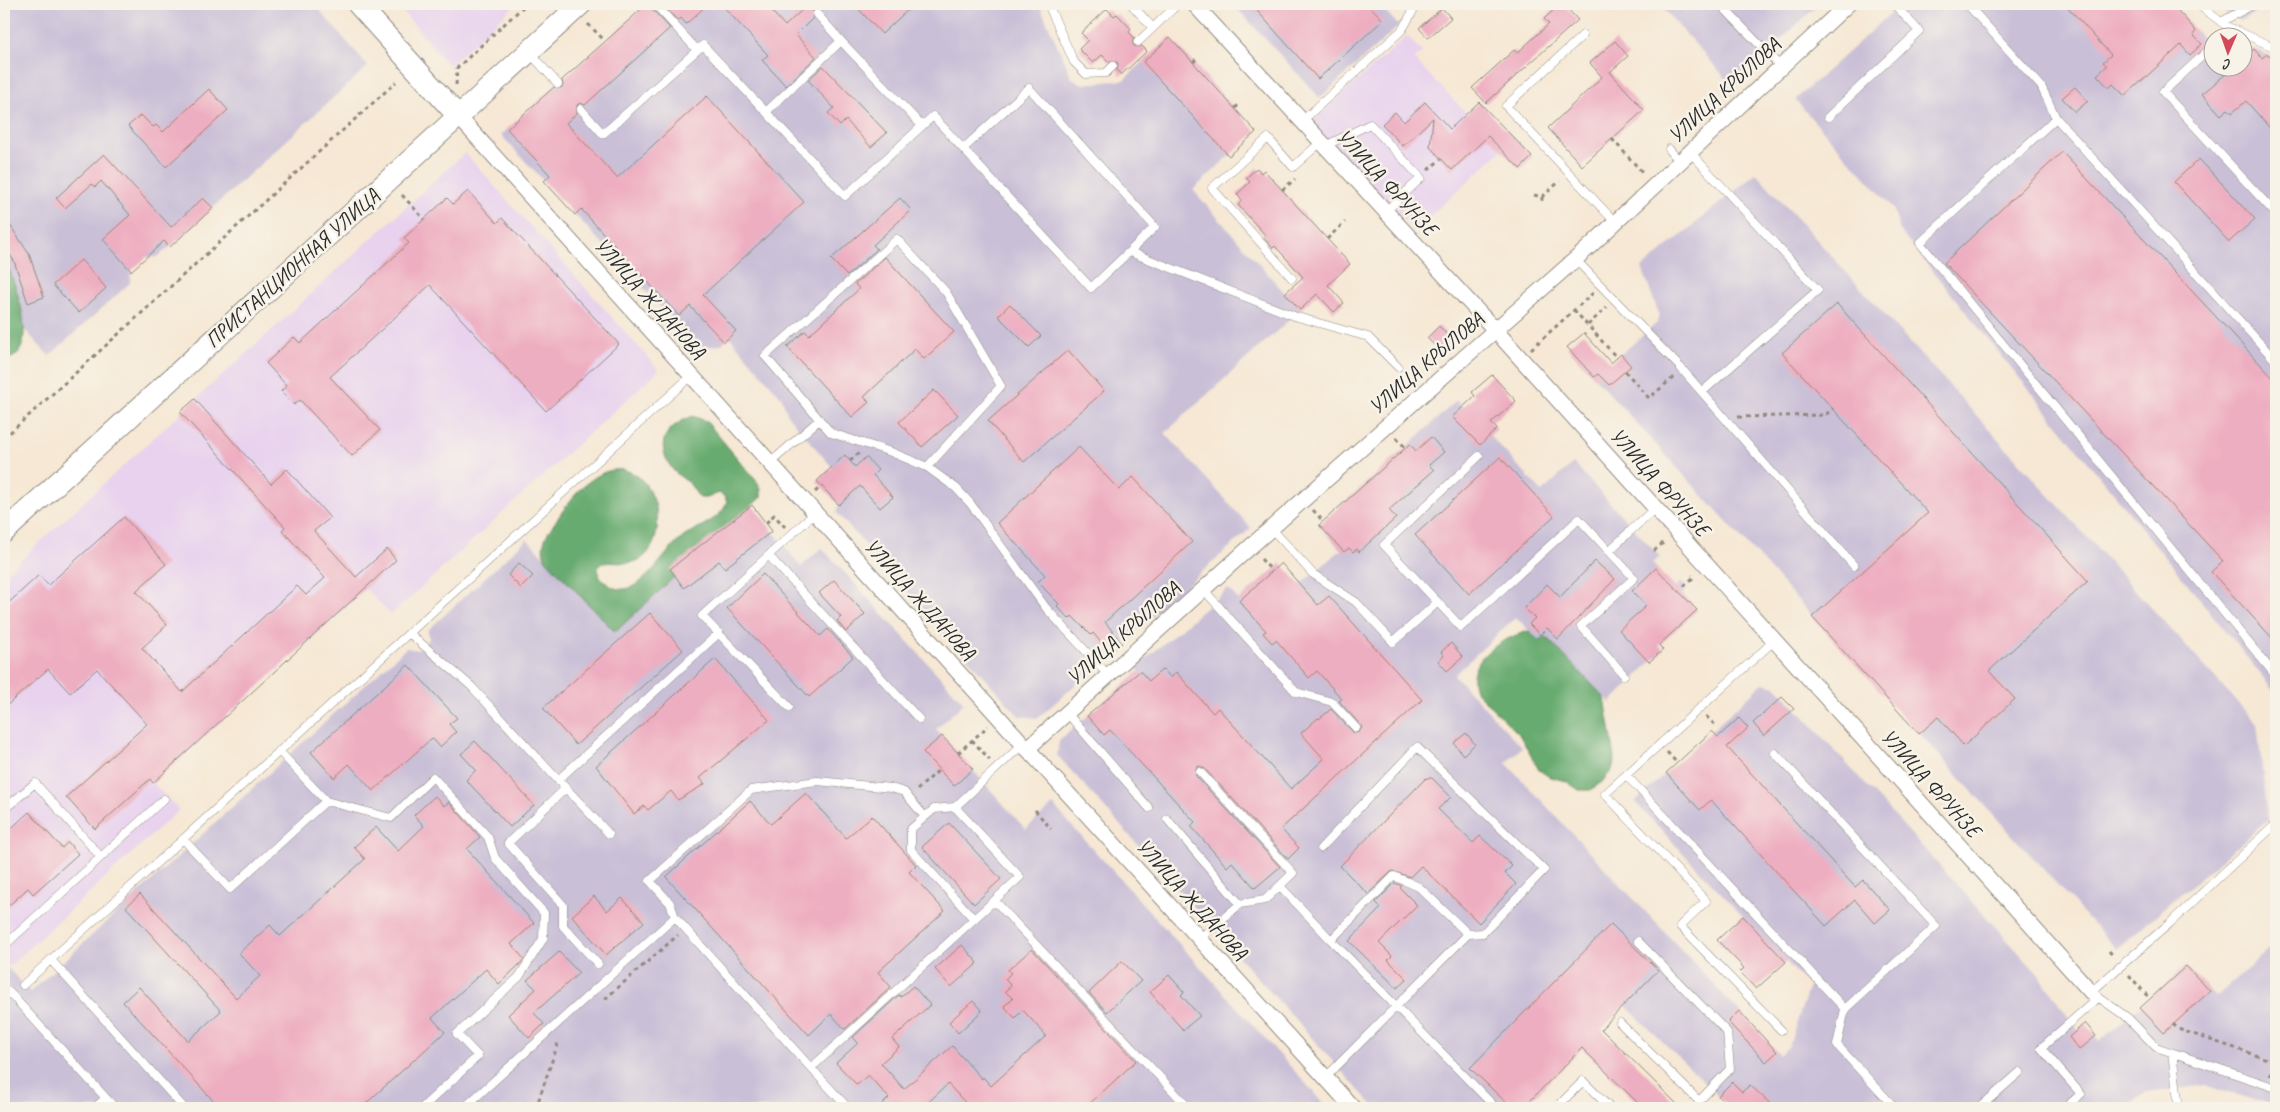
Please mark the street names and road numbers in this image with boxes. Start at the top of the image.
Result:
street label: УЛИЦА КРЫЛОВА [1663,31,1786,148]
street label: УЛИЦА ФРУНЗЕ [1331,123,1445,243]
street label: ПРИСТАНЦИОННАЯ УЛИЦА [199,183,385,353]
street label: УЛИЦА ЖДАНОВА [589,232,712,364]
street label: УЛИЦА КРЫЛОВА [1363,306,1489,420]
street label: УЛИЦА ФРУНЗЕ [1605,422,1717,543]
street label: УЛИЦА ЖДАНОВА [859,533,982,665]
street label: УЛИЦА КРЫЛОВА [1061,575,1185,691]
street label: УЛИЦА ФРУНЗЕ [1876,723,1988,844]
street label: УЛИЦА ЖДАНОВА [1131,833,1254,965]

